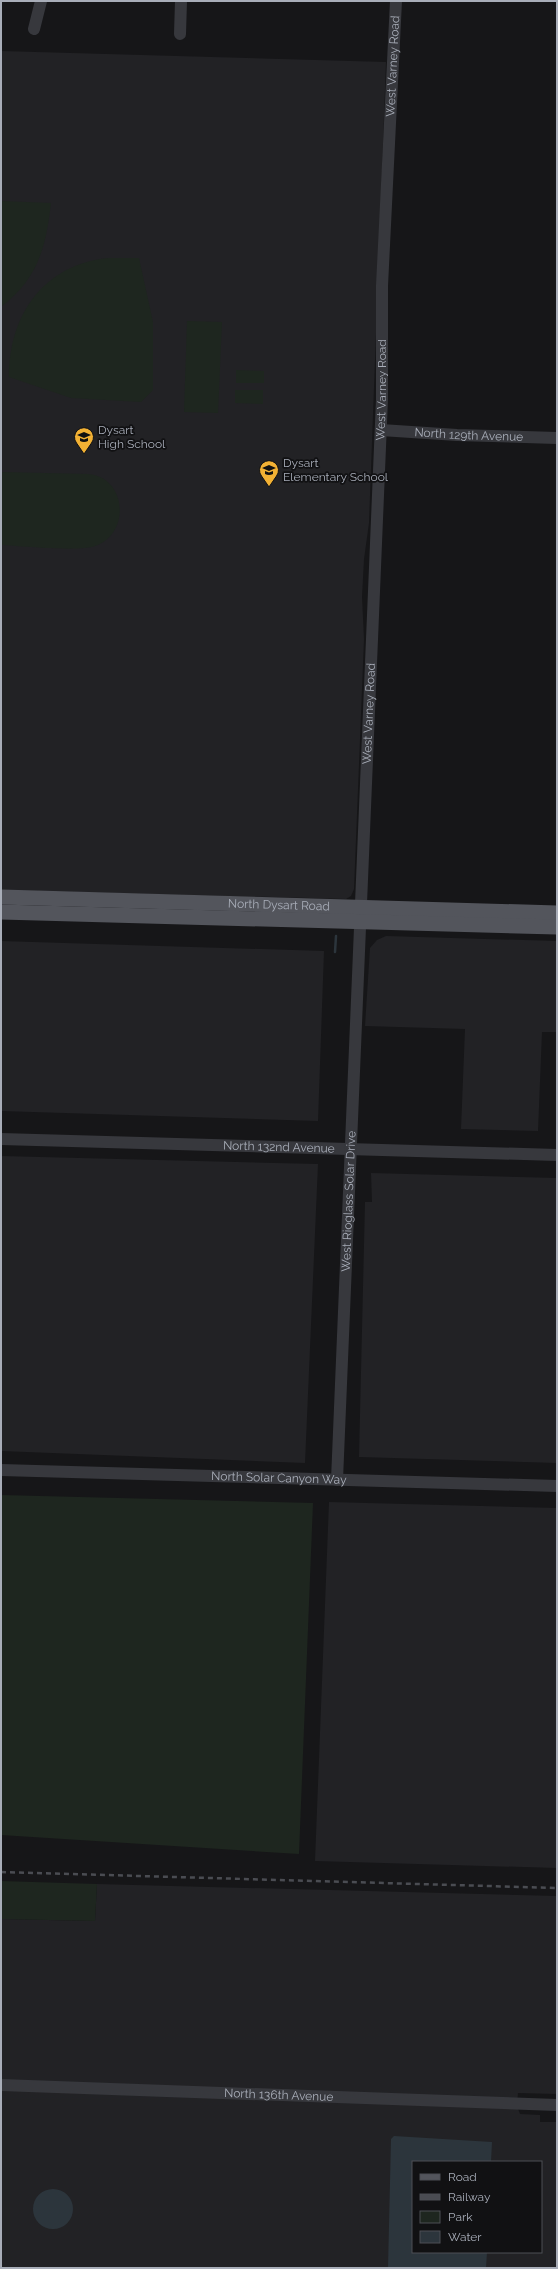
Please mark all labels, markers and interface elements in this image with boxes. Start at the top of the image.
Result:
street label: West Varney Road [383,15,402,117]
street label: West Varney Road [373,339,389,441]
place label: Dysart High School [98,423,166,451]
street label: North 129th Avenue [414,425,523,444]
school or university icon: Dysart High School [73,426,95,454]
place label: Dysart Elementary School [283,456,389,484]
school or university icon: Dysart Elementary School [258,459,280,487]
street label: West Varney Road [360,663,378,765]
street label: North Dysart Road [228,897,330,913]
street label: West Rioglass Solar Drive [339,1130,359,1272]
street label: North 132nd Avenue [223,1138,335,1156]
street label: North Solar Canyon Way [211,1469,347,1487]
street label: North 136th Avenue [224,2086,334,2104]
legend [412,2161,542,2253]
text: Road [448,2170,477,2184]
text: Railway [448,2190,491,2204]
text: Park [448,2210,473,2224]
text: Water [448,2230,482,2244]

